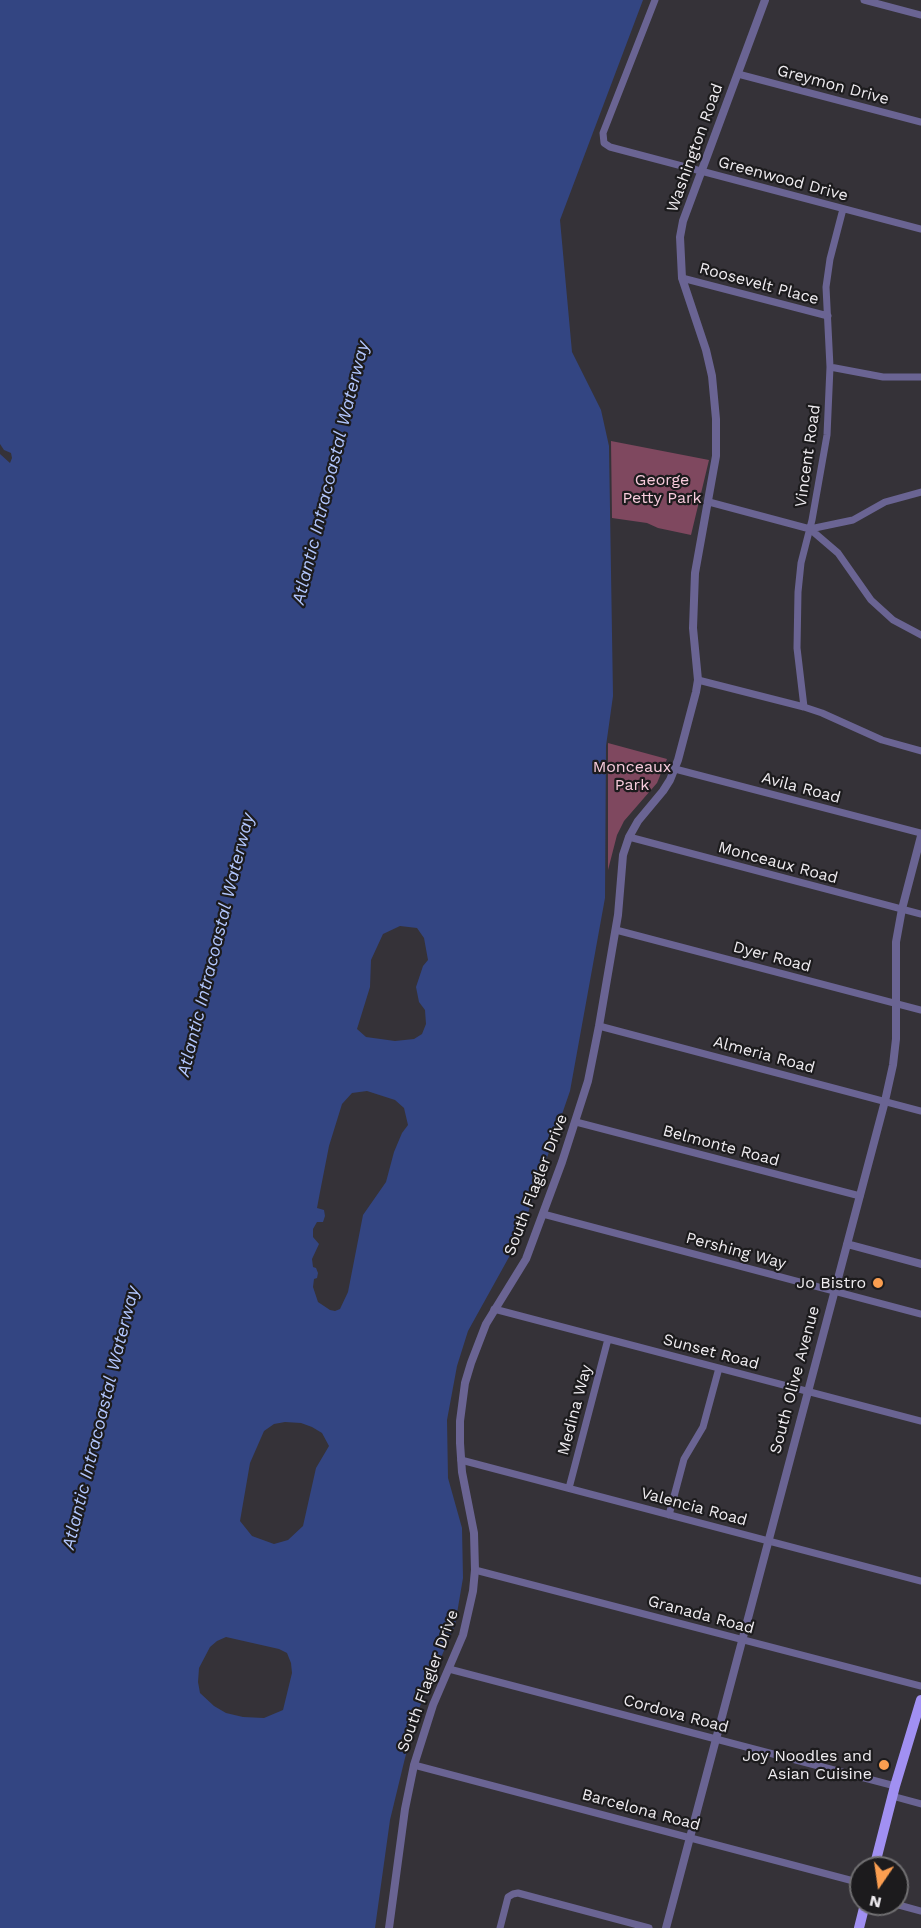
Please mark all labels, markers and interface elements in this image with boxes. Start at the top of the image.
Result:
street label: Greymon Drive [775,61,891,109]
street label: Washington Road [663,81,727,215]
street label: Greenwood Drive [716,152,850,206]
street label: Roosevelt Place [697,259,821,309]
water label: Atlantic Intracoastal Waterway [288,339,374,607]
street label: Vincent Road [791,403,825,509]
park label: George Petty Park [622,470,702,508]
park label: Monceaux Park [593,757,671,795]
street label: Avila Road [759,768,843,808]
water label: Atlantic Intracoastal Waterway [173,811,259,1079]
street label: Monceaux Road [716,838,840,888]
street label: Dyer Road [731,937,813,977]
street label: Almeria Road [711,1032,817,1078]
street label: South Flagler Drive [500,1112,572,1258]
street label: Belmonte Road [661,1121,781,1171]
street label: Pershing Way [684,1228,788,1274]
place label: Jo Bistro [796,1273,866,1293]
marker: Jo Bistro [871,1276,885,1290]
water label: Atlantic Intracoastal Waterway [58,1284,144,1552]
street label: South Olive Avenue [766,1304,824,1456]
street label: Sunset Road [661,1330,761,1374]
street label: Medina Way [554,1363,596,1457]
street label: Valencia Road [639,1484,749,1530]
street label: Granada Road [646,1592,756,1638]
street label: South Flagler Drive [393,1607,463,1755]
street label: Cordova Road [621,1691,731,1737]
place label: Joy Noodles and Asian Cuisine [742,1746,872,1784]
marker: Joy Noodles and Asian Cuisine [877,1758,891,1772]
street label: Barcelona Road [580,1785,702,1835]
north arrow [849,1856,909,1916]
text: N [867,1891,883,1913]

